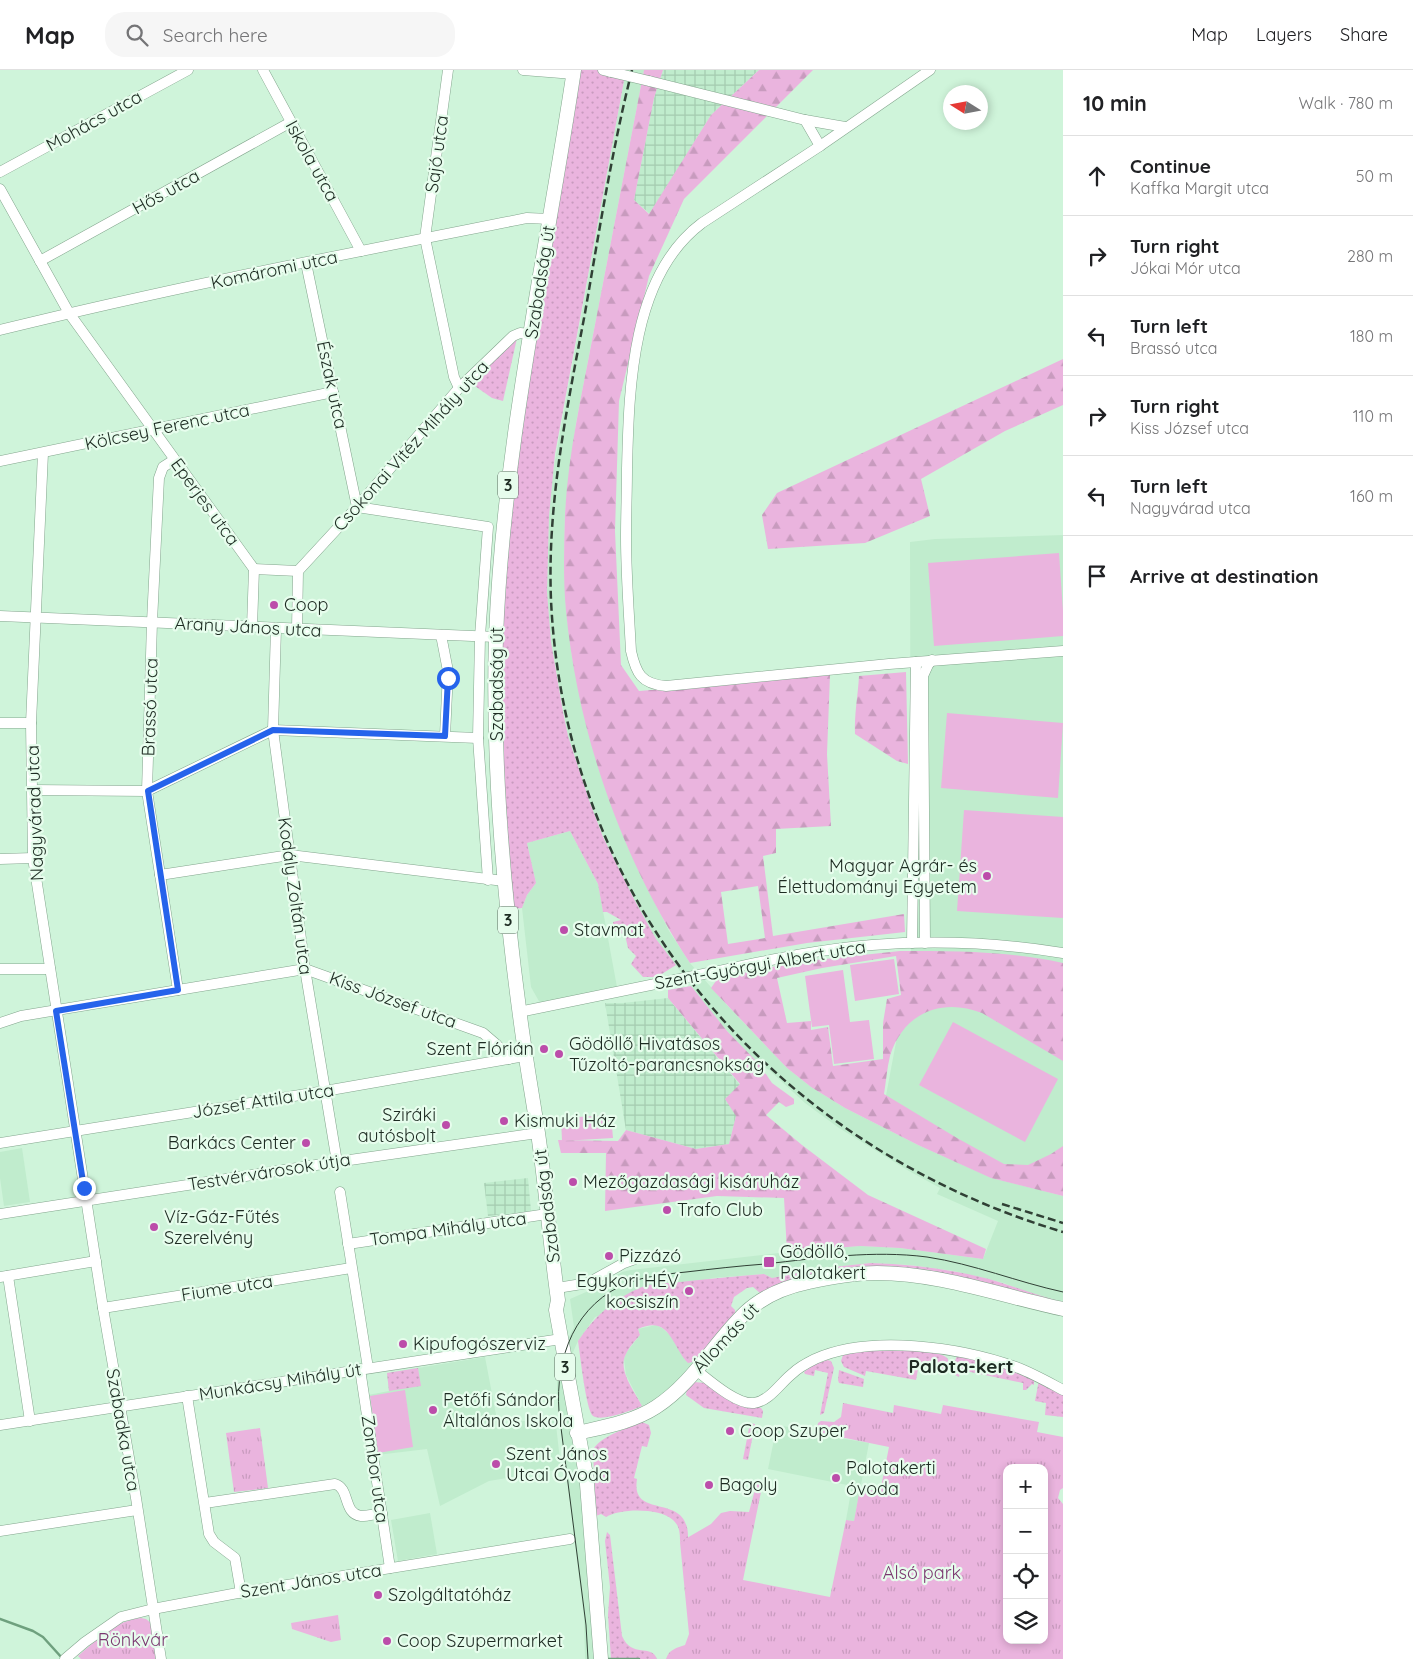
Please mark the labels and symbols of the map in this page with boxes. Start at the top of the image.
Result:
street label: Mohács utca [42,85,146,156]
north arrow [943,85,988,130]
street label: Sajó utca [420,114,453,194]
street label: Iskola utca [281,116,344,205]
street label: Hős utca [128,164,204,219]
street label: Szabadság út [519,224,560,340]
street label: Komáromi utca [208,245,339,294]
street label: Észak utca [312,339,353,431]
street label: Csokonai Vitéz Mihály utca [328,355,494,536]
street label: Kölcsey Ferenc utca [82,398,251,455]
street label: Eperjes utca [166,453,245,550]
road number: 3 [498,472,518,498]
place label: Coop [284,593,328,616]
marker: Coop [268,599,280,611]
street label: Arany János utca [174,611,322,642]
street label: Szabadság út [485,627,508,741]
street label: Brassó utca [136,657,163,757]
route start [437,667,460,690]
street label: Nagyvárad utca [21,745,48,881]
street label: Kodály Zoltán utca [273,816,318,976]
place label: Magyar Agrár- és Élettudományi Egyetem [778,854,977,898]
marker: Magyar Agrár- és Élettudományi Egyetem [981,870,993,882]
road number: 3 [498,906,518,934]
place label: Stavmat [574,918,644,941]
marker: Stavmat [558,924,570,936]
street label: Szent-Györgyi Albert utca [653,935,867,994]
street label: Kiss József utca [326,966,460,1033]
place label: Gödöllő Hivatásos Tűzoltó-parancsnokság [569,1032,765,1076]
place label: Szent Flórián [427,1037,534,1060]
marker: Szent Flórián [538,1043,550,1055]
marker: Gödöllő Hivatásos Tűzoltó-parancsnokság [553,1048,565,1060]
street label: József Attila utca [190,1078,336,1123]
place label: Sziráki autósbolt [358,1103,436,1147]
place label: Kismuki Ház [514,1109,616,1132]
marker: Kismuki Ház [498,1115,510,1127]
marker: Sziráki autósbolt [440,1119,452,1131]
place label: Barkács Center [168,1131,296,1154]
marker: Barkács Center [300,1137,312,1149]
street label: Testvérvárosok útja [186,1147,352,1196]
street label: Szabadság út [528,1148,565,1264]
place label: Mezőgazdasági kisáruház [583,1170,799,1193]
marker: Mezőgazdasági kisáruház [567,1176,579,1188]
route end [73,1177,96,1200]
place label: Trafo Club [677,1198,763,1221]
marker: Trafo Club [661,1204,673,1216]
place label: Víz-Gáz-Fűtés Szerelvény [164,1205,280,1249]
street label: Tompa Mihály utca [368,1206,528,1251]
marker: Víz-Gáz-Fűtés Szerelvény [148,1221,160,1233]
place label: Gödöllő, Palotakert [780,1240,866,1284]
place label: Pizzázó [619,1244,681,1267]
marker: Pizzázó [603,1250,615,1262]
marker: Gödöllő, Palotakert [762,1255,776,1269]
street label: Fiume utca [180,1269,274,1306]
place label: Egykori HÉV kocsiszín [577,1269,679,1313]
marker: Egykori HÉV kocsiszín [683,1285,695,1297]
street label: Állomás út [687,1298,764,1378]
place label: Kipufogószerviz [413,1332,546,1355]
marker: Kipufogószerviz [397,1338,409,1350]
road number: 3 [555,1354,575,1380]
district label: Palota-kert [909,1354,1013,1378]
street label: Munkácsy Mihály út [197,1357,363,1406]
street label: Szabadka utca [101,1367,146,1493]
place label: Petőfi Sándor Általános Iskola [443,1388,574,1432]
marker: Petőfi Sándor Általános Iskola [427,1404,439,1416]
street label: Zombor utca [357,1413,394,1524]
place label: Coop Szuper [740,1419,846,1442]
marker: Coop Szuper [724,1425,736,1437]
place label: Szent János Utcai Óvoda [506,1442,610,1486]
place label: Palotakerti óvoda [846,1456,936,1500]
marker: Szent János Utcai Óvoda [490,1458,502,1470]
marker: Palotakerti óvoda [830,1472,842,1484]
place label: Bagoly [719,1473,777,1496]
marker: Bagoly [703,1479,715,1491]
street label: Szent János utca [239,1558,383,1603]
park label: Alsó park [883,1561,961,1584]
place label: Szolgáltatóház [388,1583,511,1606]
marker: Szolgáltatóház [372,1589,384,1601]
park label: Rönkvár [98,1628,168,1651]
place label: Coop Szupermarket [397,1629,563,1652]
marker: Coop Szupermarket [381,1635,393,1647]

